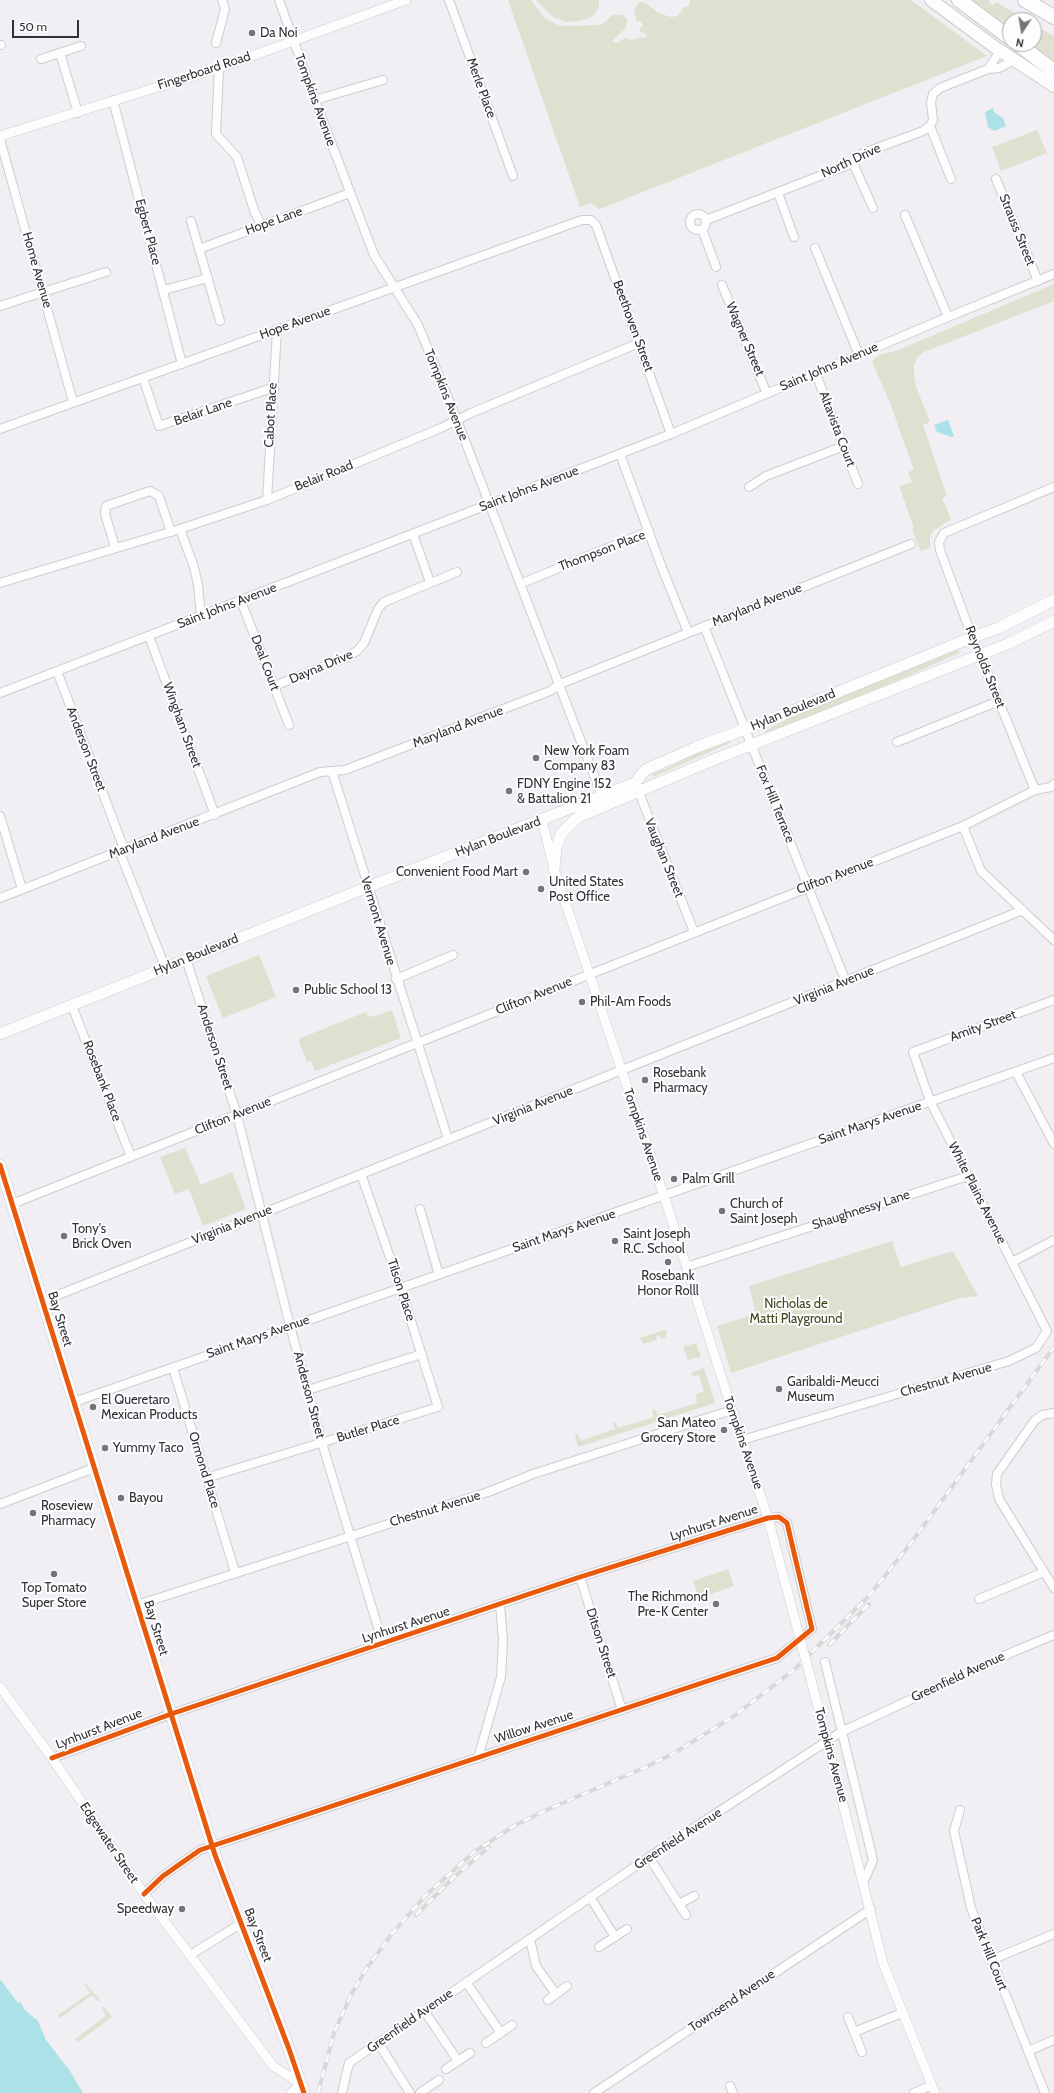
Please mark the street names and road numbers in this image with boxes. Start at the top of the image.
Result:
street label: Fingerboard Road [156,49,252,93]
street label: Tompkins Avenue [291,52,339,148]
street label: Merle Place [463,56,499,120]
street label: North Drive [819,140,883,182]
street label: Strauss Street [996,192,1038,268]
street label: Egbert Place [132,197,164,267]
street label: Hope Lane [243,203,305,239]
street label: Home Avenue [19,230,55,310]
street label: Beethoven Street [609,278,657,374]
street label: Wagner Street [722,300,768,378]
street label: Hope Avenue [257,303,333,343]
street label: Saint Johns Avenue [778,339,880,395]
street label: Tompkins Avenue [421,347,471,443]
street label: Cabot Place [262,382,280,448]
street label: Altavista Court [815,389,859,469]
street label: Belair Lane [172,395,234,429]
street label: Belair Road [292,457,356,495]
street label: Saint Johns Avenue [477,463,581,515]
street label: Thompson Place [556,527,648,575]
street label: Saint Johns Avenue [175,580,279,632]
street label: Maryland Avenue [710,580,804,630]
street label: Reynolds Street [961,624,1009,710]
street label: Deal Court [247,633,283,693]
street label: Dayna Drive [287,647,355,687]
street label: Wingham Street [159,680,205,770]
street label: Hylan Boulevard [748,686,838,734]
street label: Maryland Avenue [411,703,505,751]
street label: Anderson Street [63,704,109,794]
street label: Fox Hill Terrace [752,763,798,845]
street label: Maryland Avenue [107,814,201,862]
street label: Hylan Boulevard [453,814,543,860]
street label: Vaughan Street [641,816,687,900]
street label: Clifton Avenue [794,854,876,898]
street label: Vermont Avenue [357,875,399,967]
street label: Hylan Boulevard [151,931,241,979]
street label: Virginia Avenue [792,963,876,1009]
street label: Clifton Avenue [494,974,574,1018]
street label: Anderson Street [194,1002,236,1092]
street label: Amity Street [948,1007,1018,1045]
street label: Rosebank Place [79,1038,125,1124]
street label: Virginia Avenue [491,1083,575,1129]
street label: Tompkins Avenue [620,1087,666,1183]
street label: Clifton Avenue [193,1094,273,1138]
street label: Saint Marys Avenue [816,1098,924,1148]
street label: White Plains Avenue [945,1139,1009,1247]
street label: Shaughnessy Lane [810,1187,912,1233]
street label: Virginia Avenue [190,1202,274,1248]
street label: Saint Marys Avenue [510,1206,618,1256]
street label: Tilson Place [384,1257,418,1323]
street label: Bay Street [44,1290,76,1348]
street label: Saint Marys Avenue [204,1312,312,1362]
street label: Anderson Street [290,1350,328,1440]
street label: Chestnut Avenue [899,1360,993,1400]
street label: Tompkins Avenue [720,1395,766,1491]
street label: Butler Place [335,1412,401,1446]
street label: Ormond Place [185,1430,223,1510]
street label: Chestnut Avenue [388,1488,482,1530]
street label: Lynhurst Avenue [668,1501,760,1545]
street label: Bay Street [140,1599,172,1657]
street label: Lynhurst Avenue [360,1603,452,1647]
street label: Ditson Street [582,1606,620,1680]
street label: Greenfield Avenue [909,1649,1007,1705]
street label: Lynhurst Avenue [54,1705,144,1753]
street label: Tompkins Avenue [811,1706,851,1804]
street label: Willow Avenue [493,1707,575,1747]
street label: Edgewater Street [76,1800,142,1886]
street label: Greenfield Avenue [631,1805,725,1873]
street label: Bay Street [241,1906,275,1964]
street label: Park Hill Court [967,1915,1011,1993]
street label: Townsend Avenue [686,1966,778,2036]
street label: Greenfield Avenue [364,1986,456,2056]

